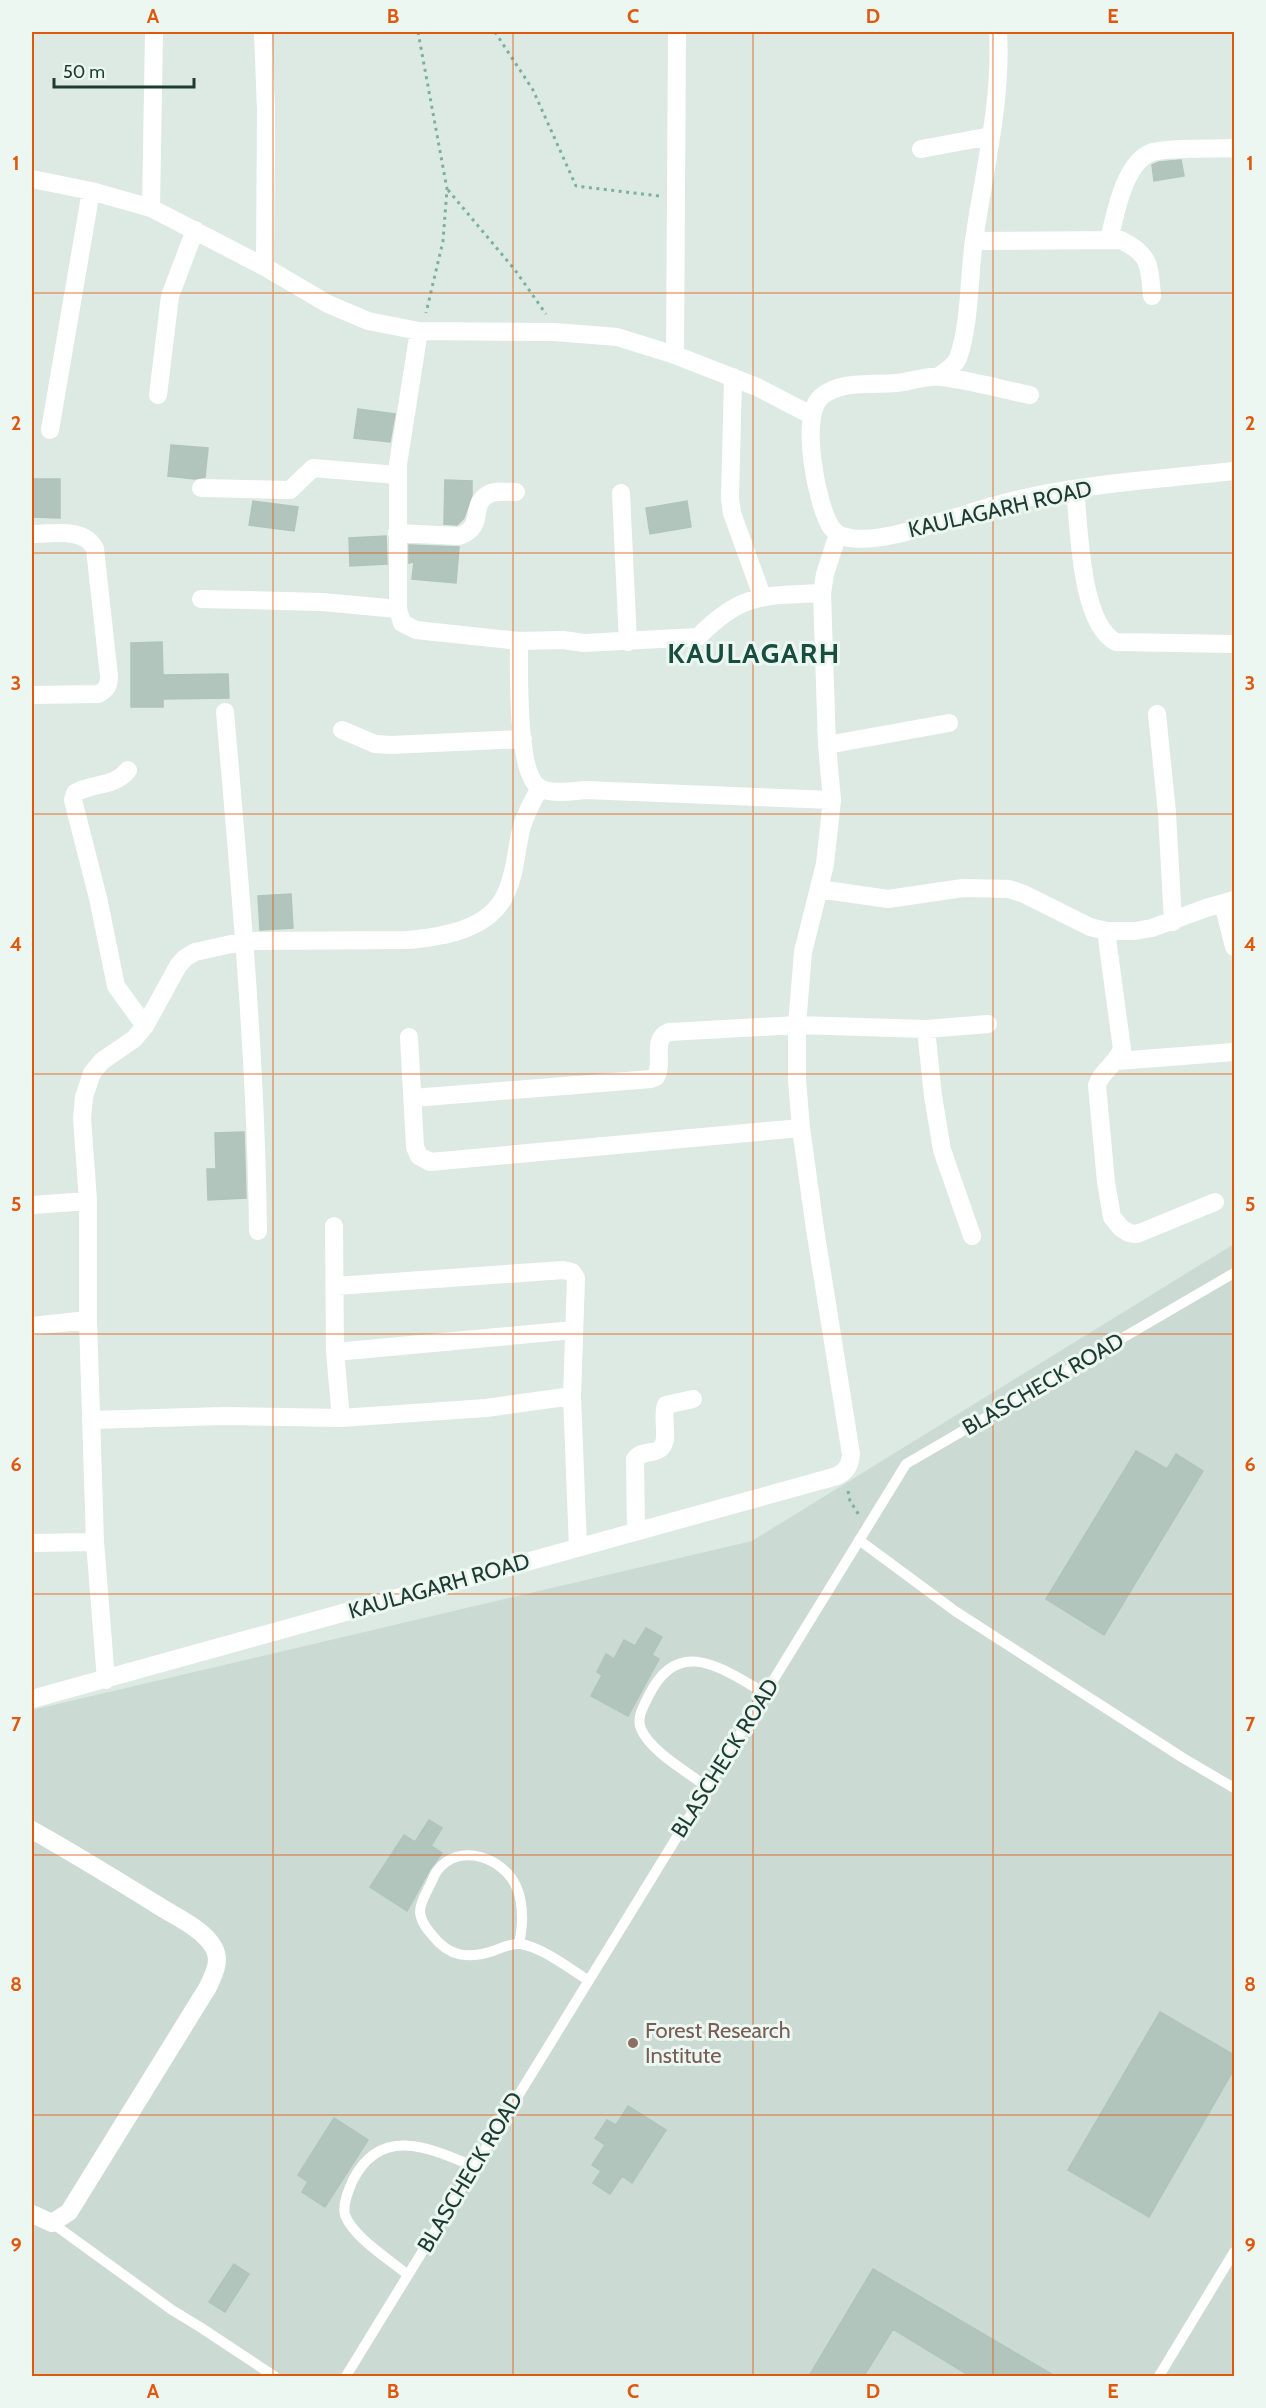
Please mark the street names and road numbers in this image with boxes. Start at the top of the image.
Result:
street label: KAULAGARH ROAD [906,475,1094,543]
street label: BLASCHECK ROAD [957,1327,1129,1441]
street label: KAULAGARH ROAD [345,1547,533,1625]
street label: BLASCHECK ROAD [665,1674,785,1842]
street label: BLASCHECK ROAD [412,2087,528,2257]

